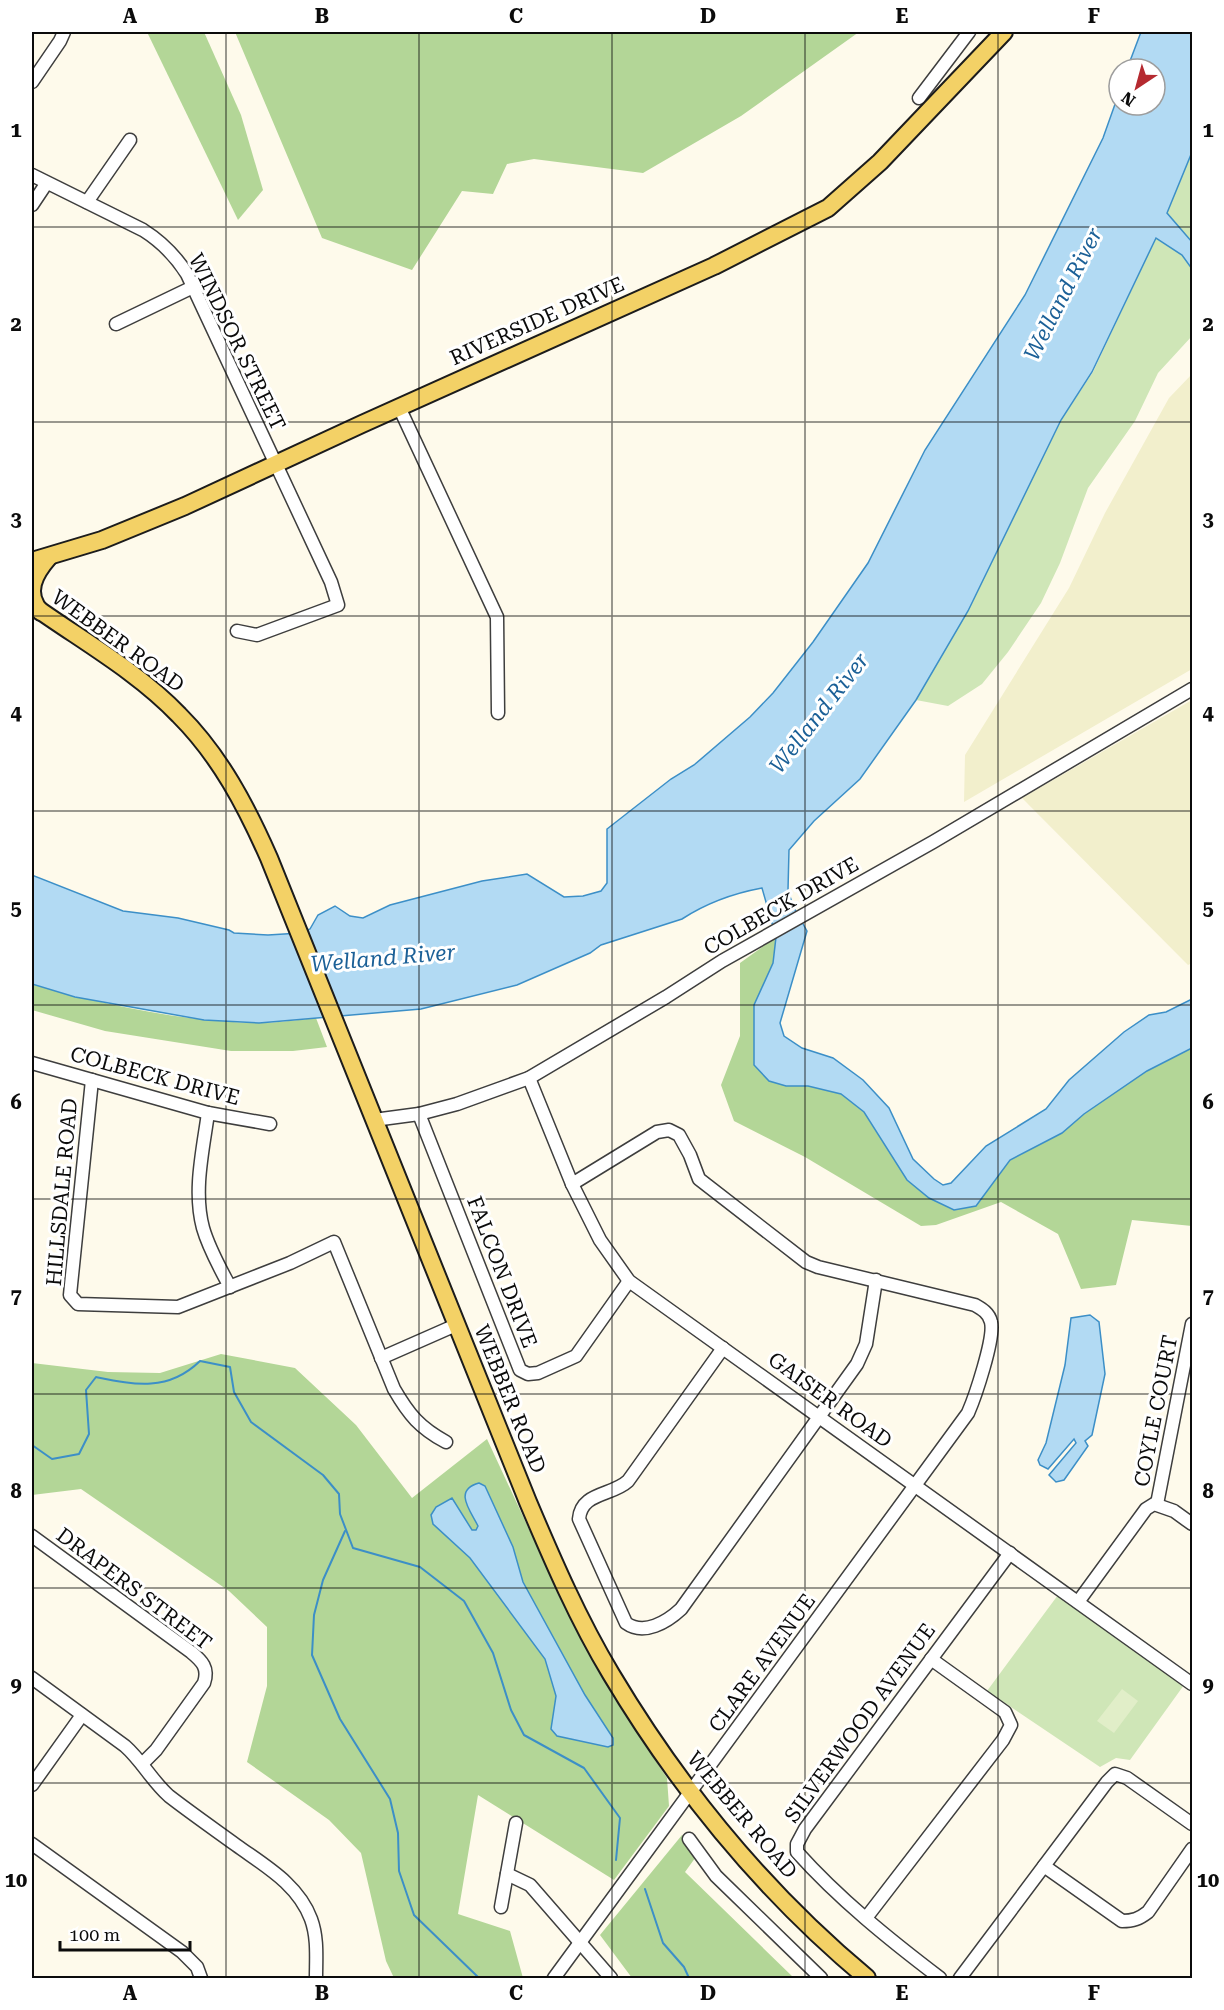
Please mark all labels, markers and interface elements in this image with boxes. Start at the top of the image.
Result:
text: A [123,4,138,28]
text: B [315,4,329,28]
text: C [509,4,523,28]
text: D [700,4,716,28]
text: E [896,4,909,28]
text: F [1088,4,1100,28]
north arrow [1107,57,1167,117]
text: N [1118,87,1139,110]
text: 1 [10,118,22,142]
text: 1 [1202,118,1214,142]
water label: Welland River [1019,223,1107,365]
street label: WINDSOR STREET [184,250,290,434]
street label: RIVERSIDE DRIVE [446,272,628,370]
text: 2 [10,312,22,336]
text: 2 [1202,312,1214,336]
text: 3 [10,507,22,531]
text: 3 [1202,507,1214,531]
street label: WEBBER ROAD [47,585,189,697]
water label: Welland River [764,648,874,778]
text: 4 [10,701,22,725]
text: 4 [1202,701,1214,725]
street label: COLBECK DRIVE [699,852,863,960]
text: 5 [10,896,22,920]
text: 5 [1202,896,1214,920]
water label: Welland River [309,939,457,977]
street label: COLBECK DRIVE [68,1042,242,1110]
text: 6 [10,1090,22,1114]
text: 6 [1202,1090,1214,1114]
street label: HILLSDALE ROAD [42,1097,82,1287]
street label: FALCON DRIVE [462,1193,542,1351]
text: 7 [10,1284,22,1308]
text: 7 [1202,1284,1214,1308]
street label: WEBBER ROAD [469,1321,551,1477]
street label: COYLE COURT [1130,1333,1182,1489]
street label: GAISER ROAD [763,1347,897,1453]
text: 8 [10,1479,22,1503]
text: 8 [1202,1479,1214,1503]
street label: DRAPERS STREET [52,1523,216,1655]
street label: CLARE AVENUE [704,1589,820,1737]
street label: SILVERWOOD AVENUE [780,1619,940,1827]
text: 9 [10,1673,22,1697]
text: 9 [1202,1673,1214,1697]
street label: WEBBER ROAD [682,1747,802,1883]
text: 10 [5,1868,27,1892]
text: 10 [1197,1868,1219,1892]
scale bar [60,1914,190,1952]
text: 100 m [69,1924,120,1945]
text: A [123,1981,138,2005]
text: B [315,1981,329,2005]
text: C [509,1981,523,2005]
text: D [700,1981,716,2005]
text: E [896,1981,909,2005]
text: F [1088,1981,1100,2005]

